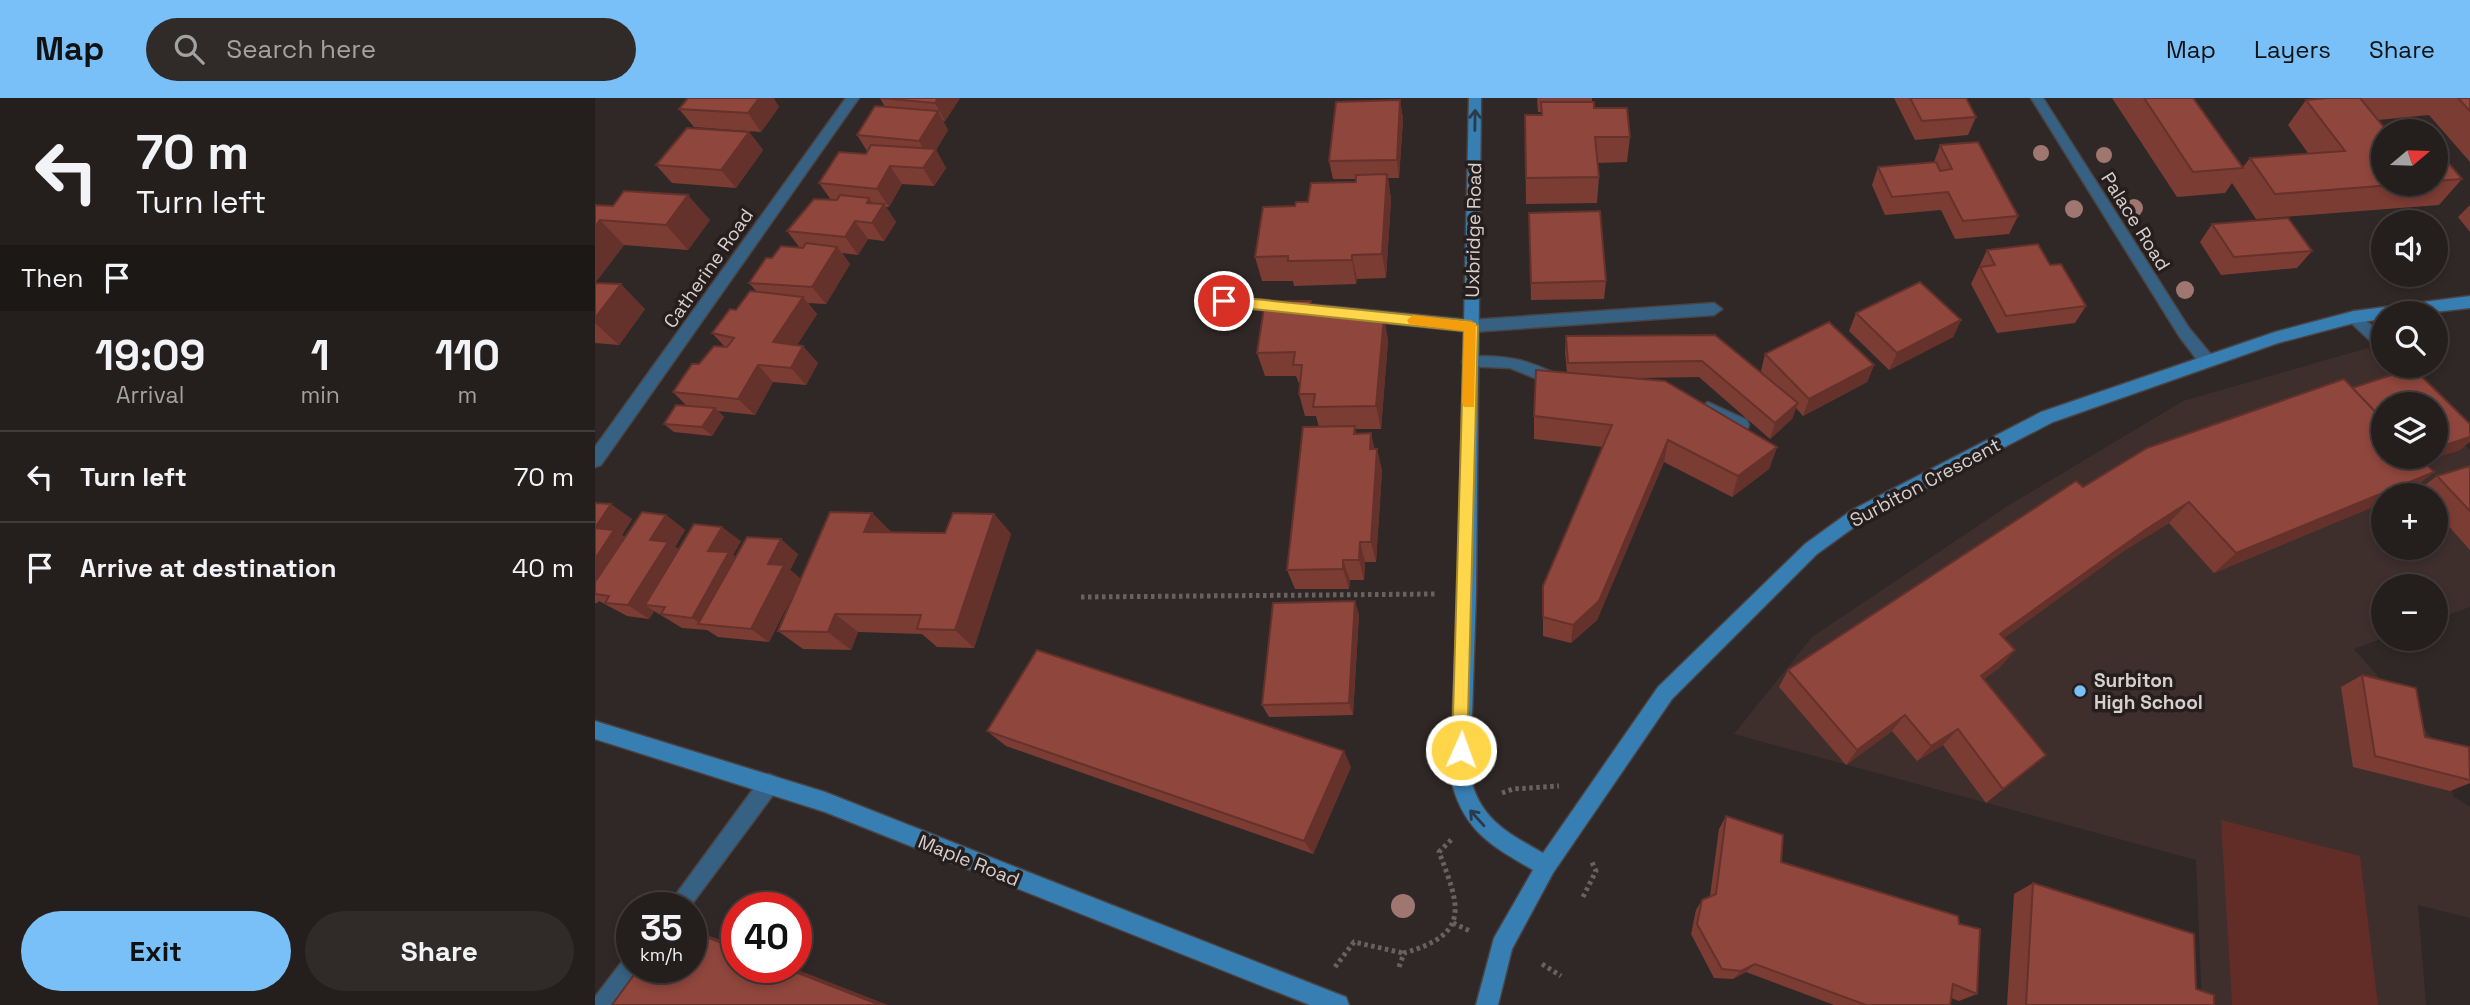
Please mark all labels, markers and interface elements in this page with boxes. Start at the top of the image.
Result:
search box [146,18,636,81]
text: Map [35,28,104,70]
icon: search [170,30,208,68]
text: Search here [226,32,376,66]
text: Map [2166,34,2216,65]
text: Layers [2254,34,2331,65]
text: Share [2369,34,2435,65]
one-way arrow [1468,109,1482,132]
north arrow [2371,119,2448,196]
map controls [2371,119,2448,651]
text: 70 m [136,121,249,183]
icon: left [21,126,112,217]
street label: Uxbridge Road [1460,162,1487,298]
street label: Palace Road [2095,167,2176,275]
text: Turn left [136,182,266,222]
street label: Catherine Road [658,204,759,333]
button: sound [2371,210,2448,287]
icon: arrive [98,259,136,297]
text: Then [21,261,84,295]
pin [1194,271,1254,331]
icon: arrive [1205,282,1243,320]
button: search [2371,301,2448,378]
text: 19:09 [95,329,206,382]
text: 1 [311,329,330,382]
text: 110 [435,329,500,382]
text: Arrival [116,380,184,410]
text: min [300,380,340,410]
text: m [458,380,477,410]
button: layers [2371,392,2448,469]
street label: Surbiton Crescent [1846,432,2005,533]
icon: left [21,458,59,496]
text: Turn left [80,460,187,494]
text: 70 m [514,460,574,494]
button: + [2371,483,2448,560]
icon: arrive [21,549,59,587]
text: Arrive at destination [80,551,337,585]
text: 40 m [512,551,574,585]
button: − [2371,574,2448,651]
place label: Surbiton High School [2094,668,2203,715]
marker: Surbiton High School [2072,683,2088,699]
position arrow [1424,713,1498,787]
one-way arrow [1469,809,1485,827]
street label: Maple Road [915,829,1023,892]
speed limit sign: 40 [721,892,812,983]
text: 35 [640,906,683,950]
button: Exit [21,911,291,991]
button: Share [305,911,574,991]
text: km/h [640,943,683,966]

